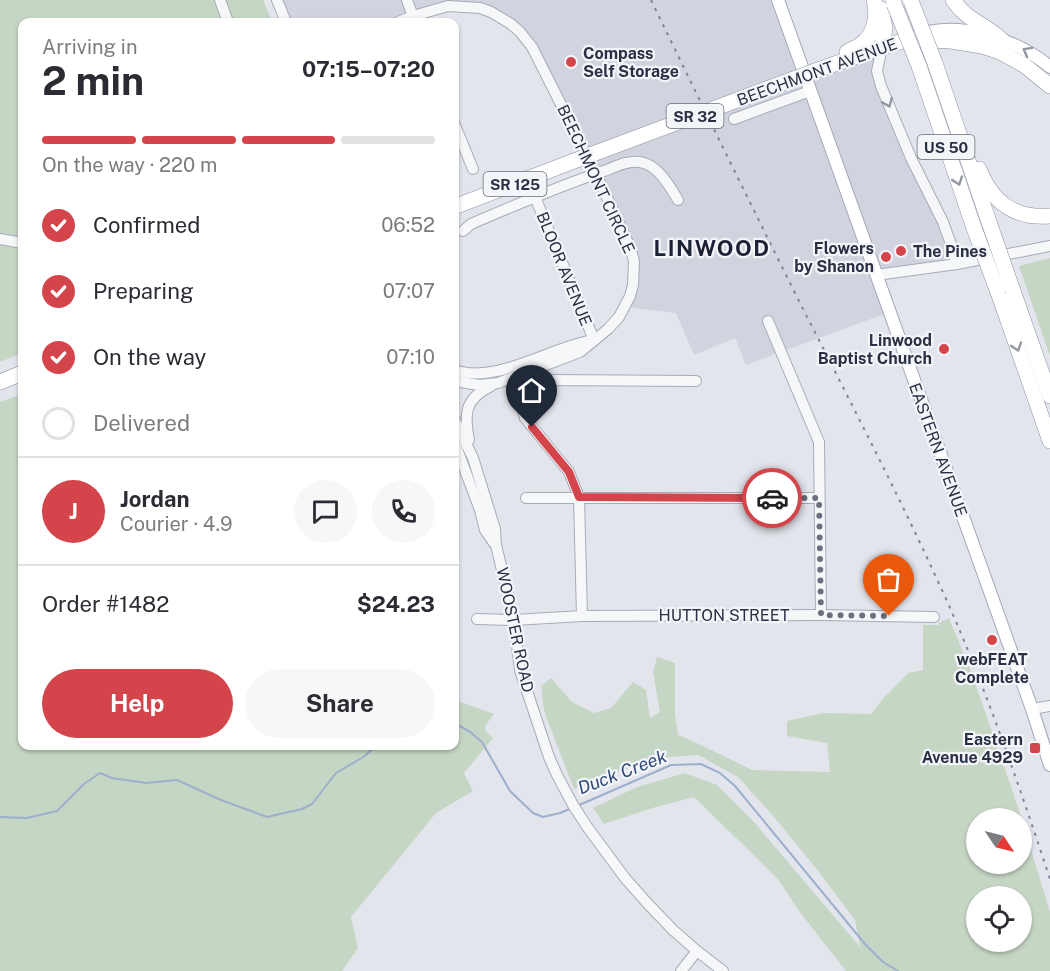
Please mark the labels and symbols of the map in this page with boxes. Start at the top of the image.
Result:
street label: BEECHMONT AVENUE [734,34,900,110]
place label: Compass Self Storage [583,44,679,81]
one-way arrow [1023,47,1033,59]
marker: Compass Self Storage [564,55,578,69]
one-way arrow [881,97,893,108]
street label: BEECHMONT CIRCLE [553,102,639,256]
road number: SR 32 [666,104,724,128]
road number: US 50 [918,135,974,159]
road number: SR 125 [484,172,546,196]
one-way arrow [950,175,963,186]
street label: BLOOR AVENUE [532,209,596,329]
district label: LINWOOD [654,235,770,261]
place label: Flowers by Shanon [794,239,874,276]
place label: The Pines [913,242,987,261]
marker: The Pines [894,244,908,258]
marker: Flowers by Shanon [879,250,893,264]
place label: Linwood Baptist Church [818,331,932,368]
one-way arrow [1010,341,1023,352]
marker: Linwood Baptist Church [937,342,951,356]
pin [506,365,557,427]
street label: EASTERN AVENUE [905,380,971,520]
courier [742,468,802,528]
pin [863,554,914,616]
street label: WOOSTER ROAD [492,566,538,694]
street label: HUTTON STREET [659,606,790,625]
marker: webFEAT Complete [985,633,999,647]
place label: webFEAT Complete [955,650,1029,687]
place label: Eastern Avenue 4929 [922,730,1023,767]
marker: Eastern Avenue 4929 [1028,741,1042,755]
water label: Duck Creek [575,745,670,799]
north arrow [966,808,1032,874]

